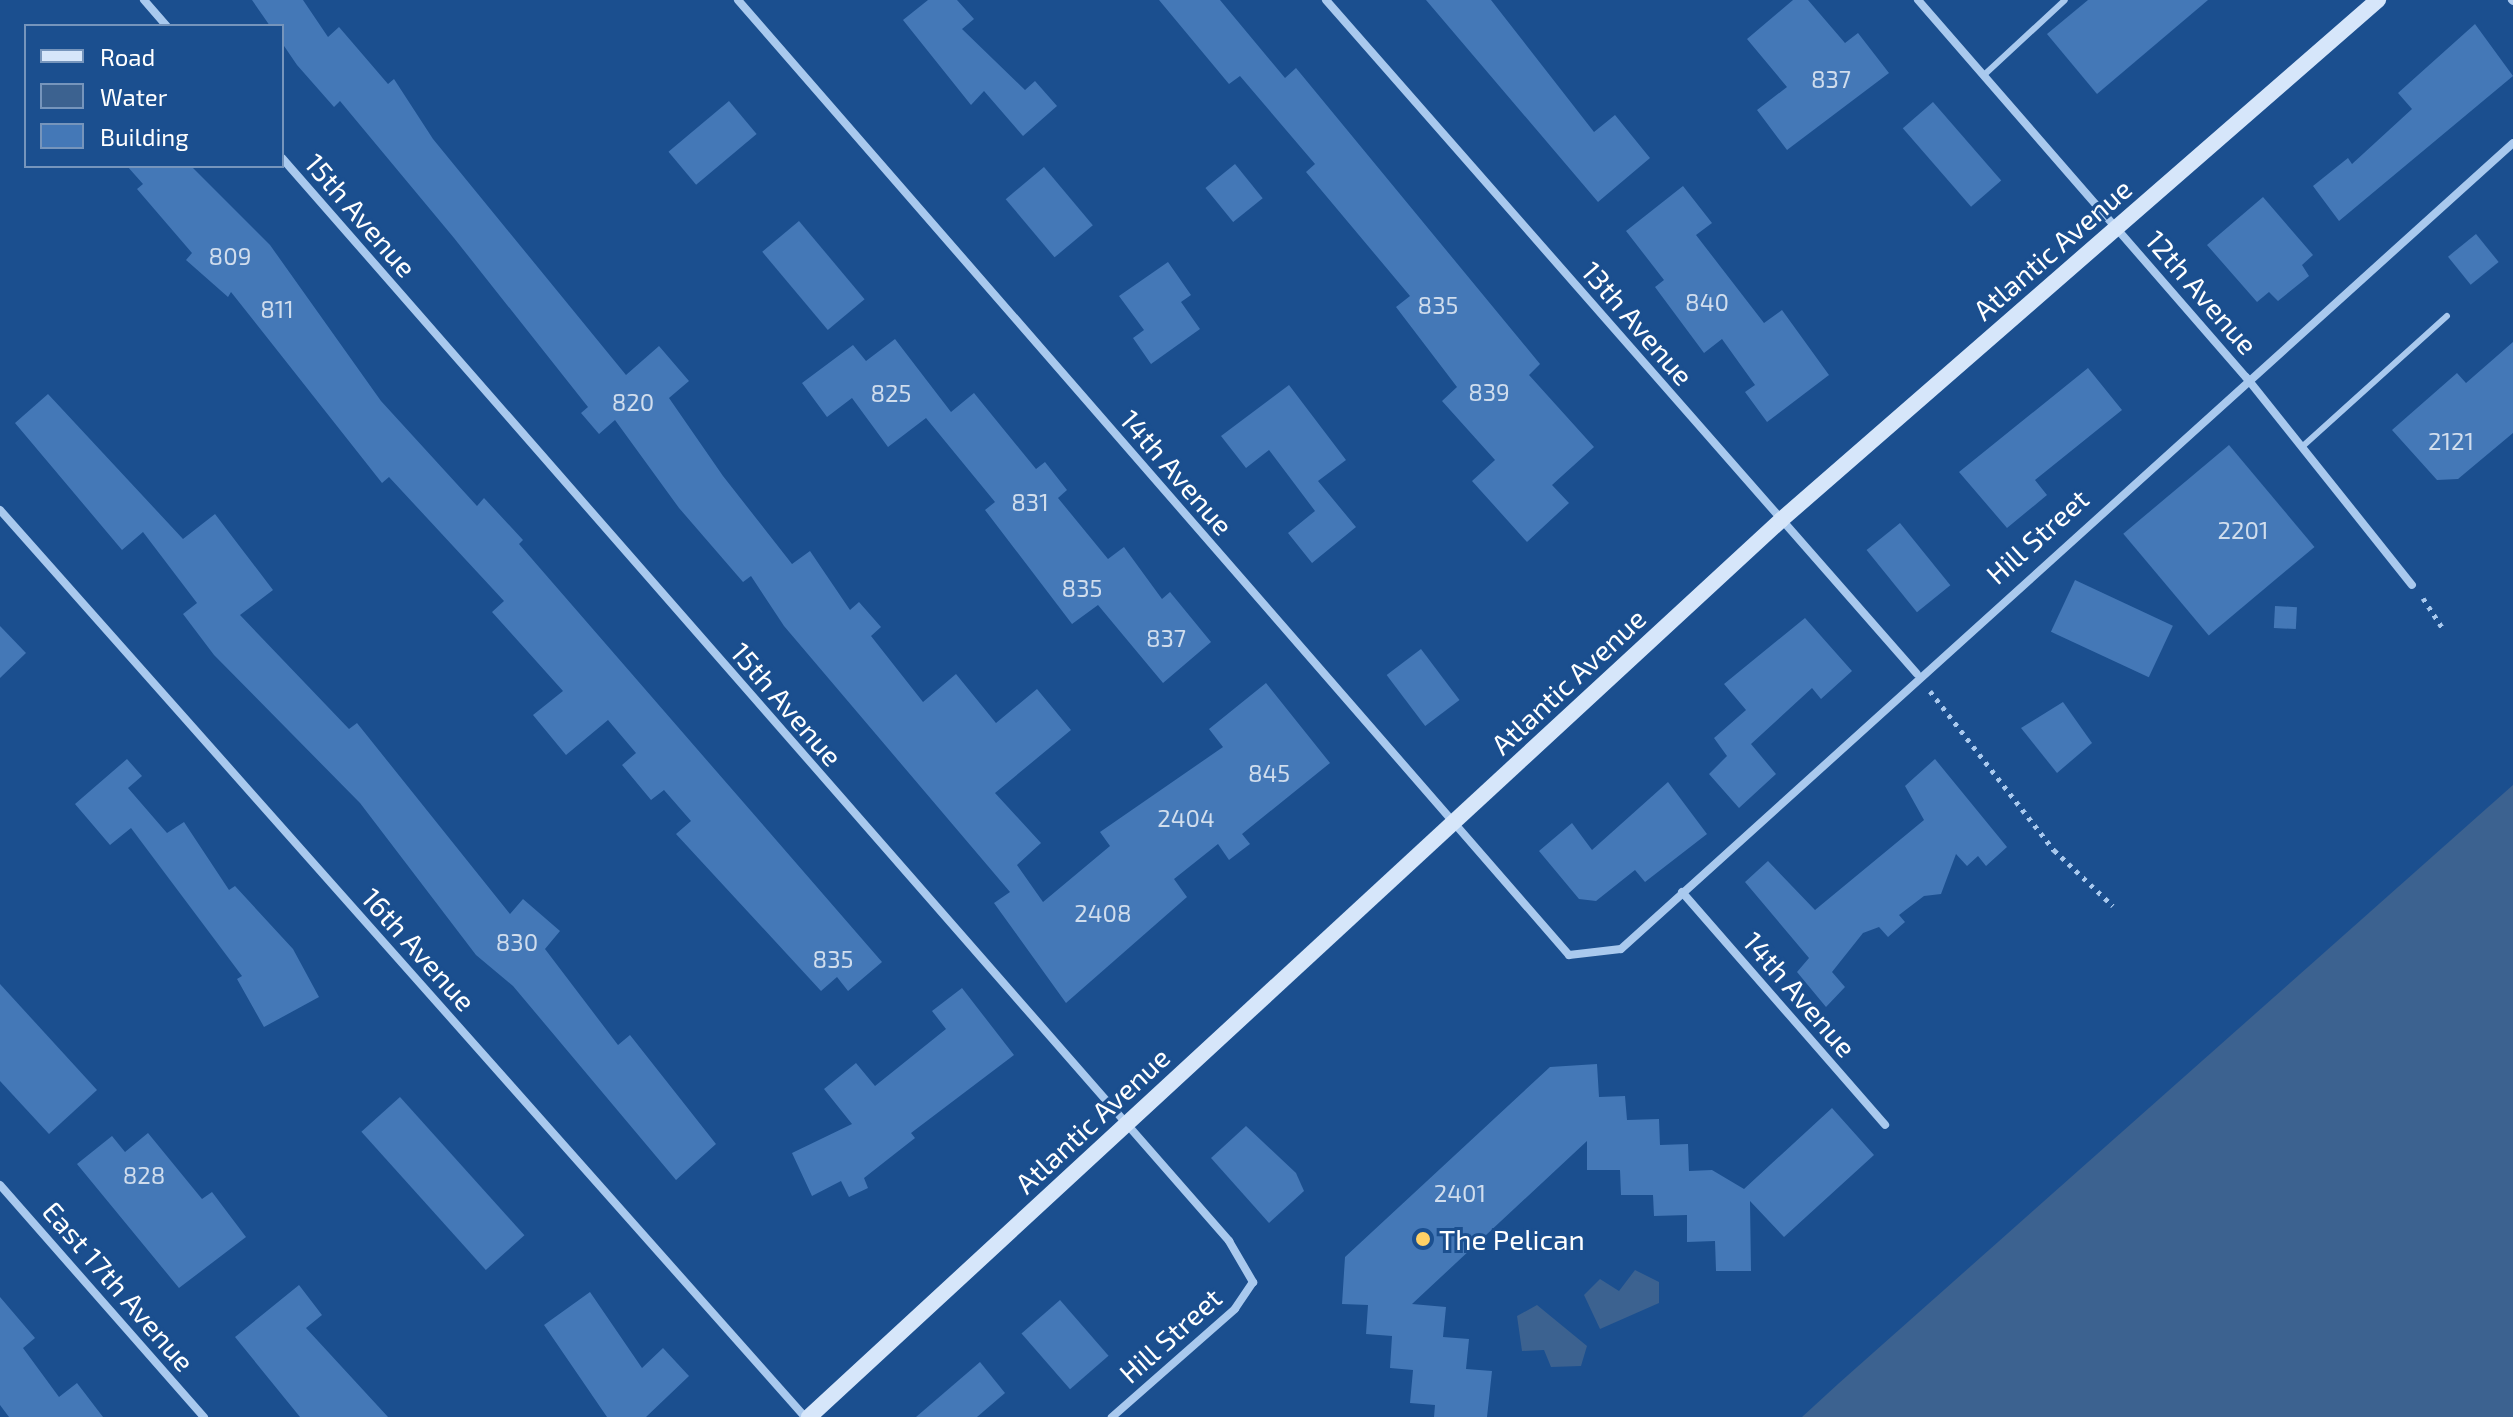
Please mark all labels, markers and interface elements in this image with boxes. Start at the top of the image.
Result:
legend [24,24,284,168]
text: Road [100,42,155,71]
house number: 837 [1811,65,1851,93]
text: Water [100,82,167,111]
text: Building [100,122,189,151]
street label: 15th Avenue [298,146,424,284]
street label: Atlantic Avenue [1966,171,2138,327]
street label: 12th Avenue [2139,223,2265,361]
house number: 809 [209,242,251,270]
street label: 13th Avenue [1575,254,1701,392]
house number: 840 [1685,288,1729,316]
house number: 835 [1418,291,1458,319]
house number: 811 [260,295,294,323]
house number: 839 [1468,378,1510,406]
house number: 825 [871,379,911,407]
house number: 820 [612,388,654,416]
street label: 14th Avenue [1113,402,1241,542]
house number: 2121 [2428,427,2474,455]
street label: Hill Street [1979,481,2095,591]
house number: 831 [1011,488,1049,516]
house number: 2201 [2218,516,2268,544]
house number: 835 [1062,574,1102,602]
street label: Atlantic Avenue [1484,601,1652,761]
house number: 837 [1146,624,1186,652]
street label: 15th Avenue [724,635,850,773]
house number: 845 [1248,759,1290,787]
house number: 2404 [1157,804,1215,832]
street label: 16th Avenue [355,880,483,1018]
house number: 2408 [1074,899,1132,927]
street label: 14th Avenue [1736,924,1864,1064]
house number: 830 [496,928,538,956]
house number: 835 [813,945,853,973]
street label: Atlantic Avenue [1008,1040,1176,1200]
house number: 828 [123,1161,165,1189]
house number: 2401 [1434,1179,1486,1207]
street label: East 17th Avenue [36,1194,202,1378]
place label: The Pelican [1439,1222,1585,1256]
marker: The Pelican [1414,1230,1432,1248]
street label: Hill Street [1112,1280,1228,1390]

